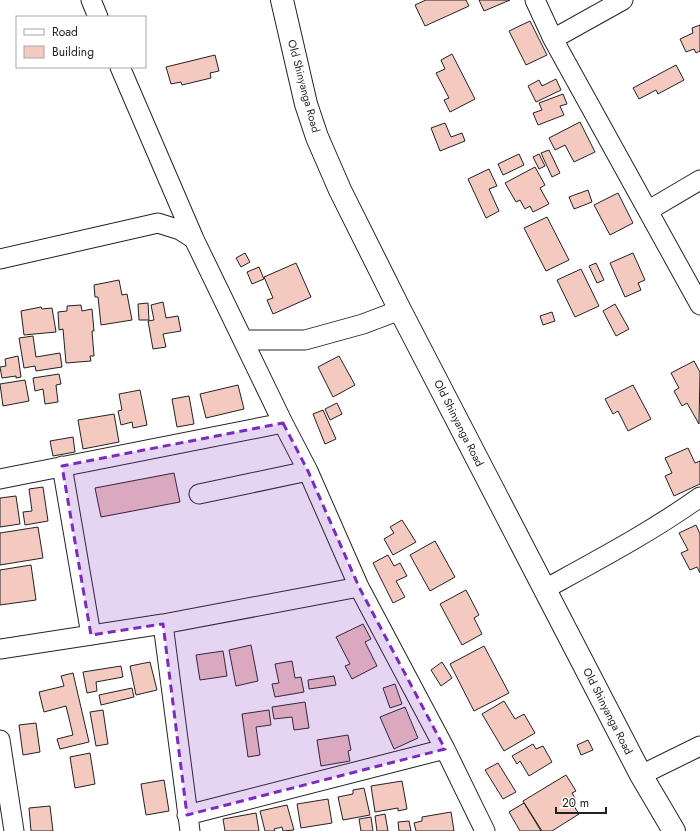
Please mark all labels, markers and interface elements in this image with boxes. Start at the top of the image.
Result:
legend [16,16,146,68]
text: Road [52,23,78,41]
street label: Old Shinyanga Road [284,38,324,134]
text: Building [52,43,94,61]
street label: Old Shinyanga Road [430,377,488,469]
street label: Old Shinyanga Road [579,665,637,757]
scale bar [556,789,606,815]
text: 20 m [562,794,589,812]

